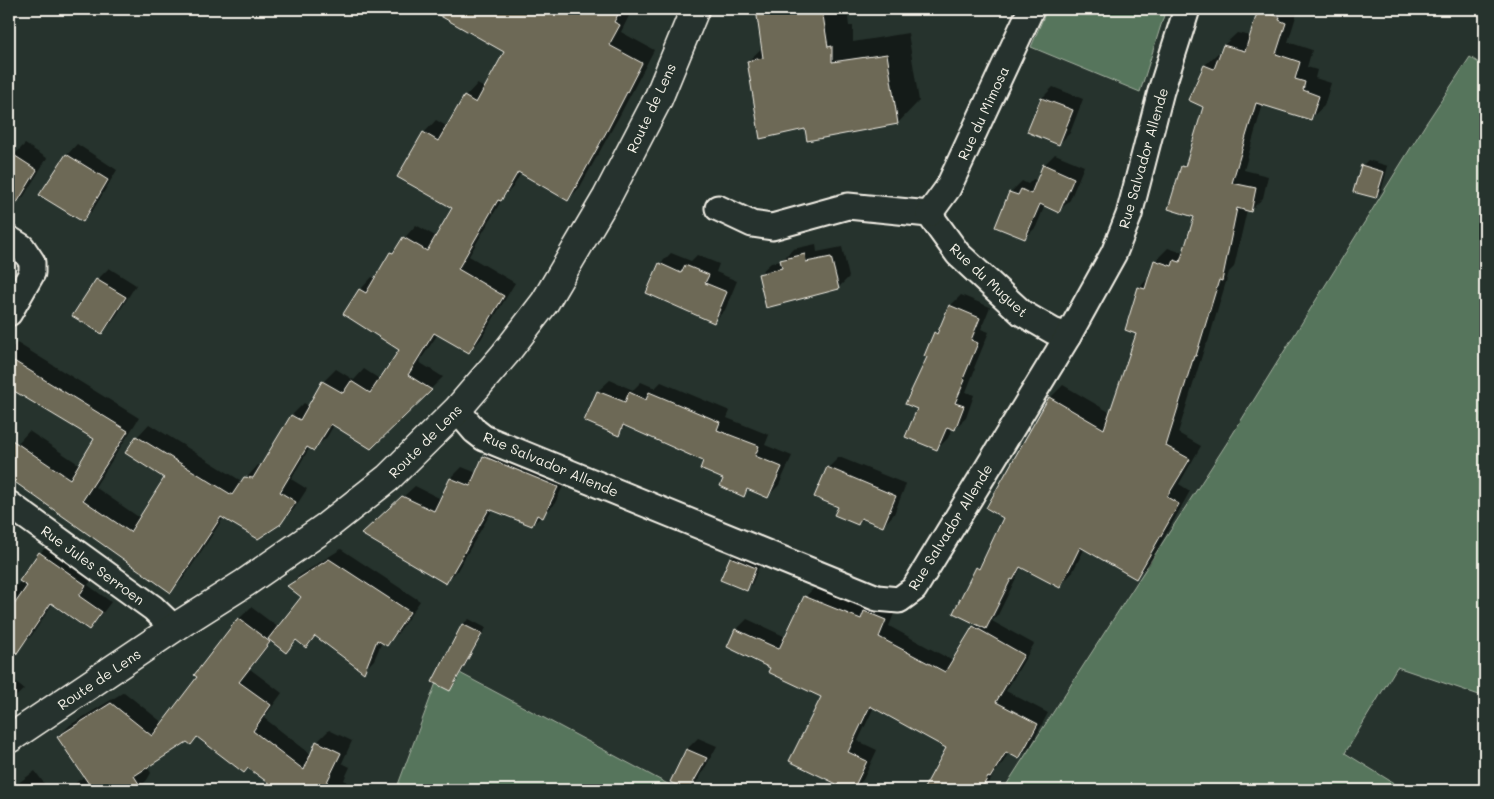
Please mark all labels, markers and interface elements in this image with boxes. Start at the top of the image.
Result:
street label: Route de Lens [622,60,680,156]
street label: Rue du Mimosa [953,63,1013,163]
street label: Rue Salvador Allende [1114,86,1172,230]
street label: Rue du Muguet [946,239,1032,321]
street label: Route de Lens [384,400,466,482]
street label: Rue Salvador Allende [480,427,622,501]
street label: Rue Salvador Allende [903,460,997,594]
street label: Rue Jules Serroen [37,521,149,609]
street label: Route de Lens [54,644,144,714]

